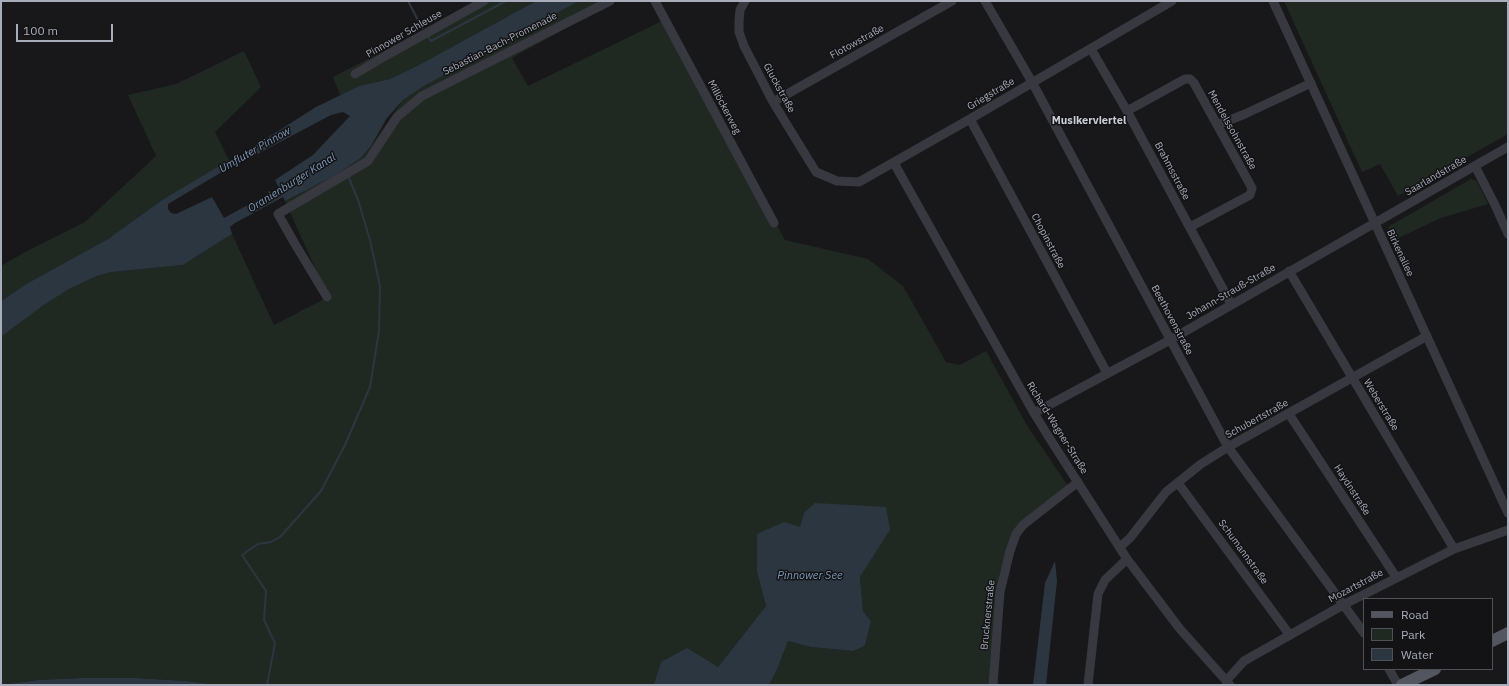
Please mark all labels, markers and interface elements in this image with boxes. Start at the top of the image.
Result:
street label: Pinnower Schleuse [364,7,444,61]
street label: Sebastian-Bach-Promenade [441,10,559,78]
scale bar [18,16,115,42]
street label: Flotowstraße [828,22,886,62]
text: 100 m [23,23,58,38]
street label: Gluckstraße [760,61,798,115]
street label: Griegstraße [965,75,1017,113]
street label: Millöckerweg [705,78,743,136]
street label: Mendelssohnstraße [1205,88,1259,172]
district label: Musikerviertel [1052,114,1126,128]
water label: Umfluter Pinnow [217,124,293,176]
street label: Brahmsstraße [1152,140,1192,202]
water label: Oranienburger Kanal [246,151,338,215]
street label: Saarlandstraße [1403,154,1469,198]
street label: Chopinstraße [1028,211,1068,271]
street label: Birkenallee [1384,227,1416,279]
street label: Johann-Strauß-Straße [1184,262,1278,322]
street label: Beethovenstraße [1149,283,1195,357]
street label: Weberstraße [1361,377,1401,433]
street label: Richard-Wagner-Straße [1024,380,1090,476]
street label: Schubertstraße [1224,397,1290,441]
street label: Haydnstraße [1331,462,1373,518]
street label: Schumannstraße [1216,517,1270,587]
street label: Mozartstraße [1327,567,1385,605]
water label: Pinnower See [777,569,843,583]
street label: Brucknerstraße [978,579,998,651]
legend [1363,598,1493,670]
text: Road [1401,607,1429,622]
text: Park [1401,627,1425,642]
text: Water [1401,647,1433,662]

